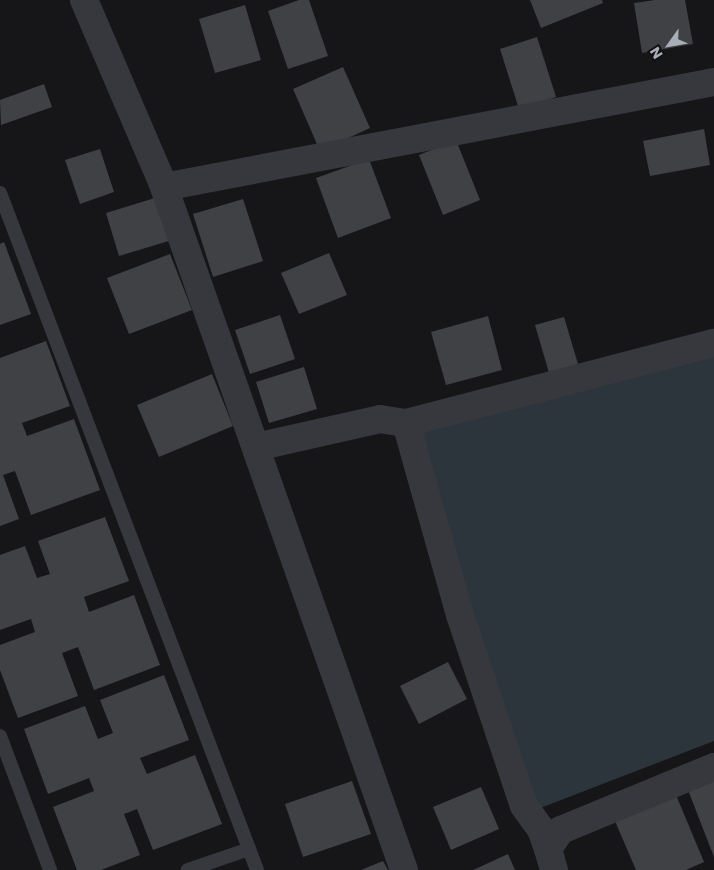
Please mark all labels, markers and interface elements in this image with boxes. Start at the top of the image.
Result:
north arrow [644,20,694,70]
text: N [645,43,668,63]

